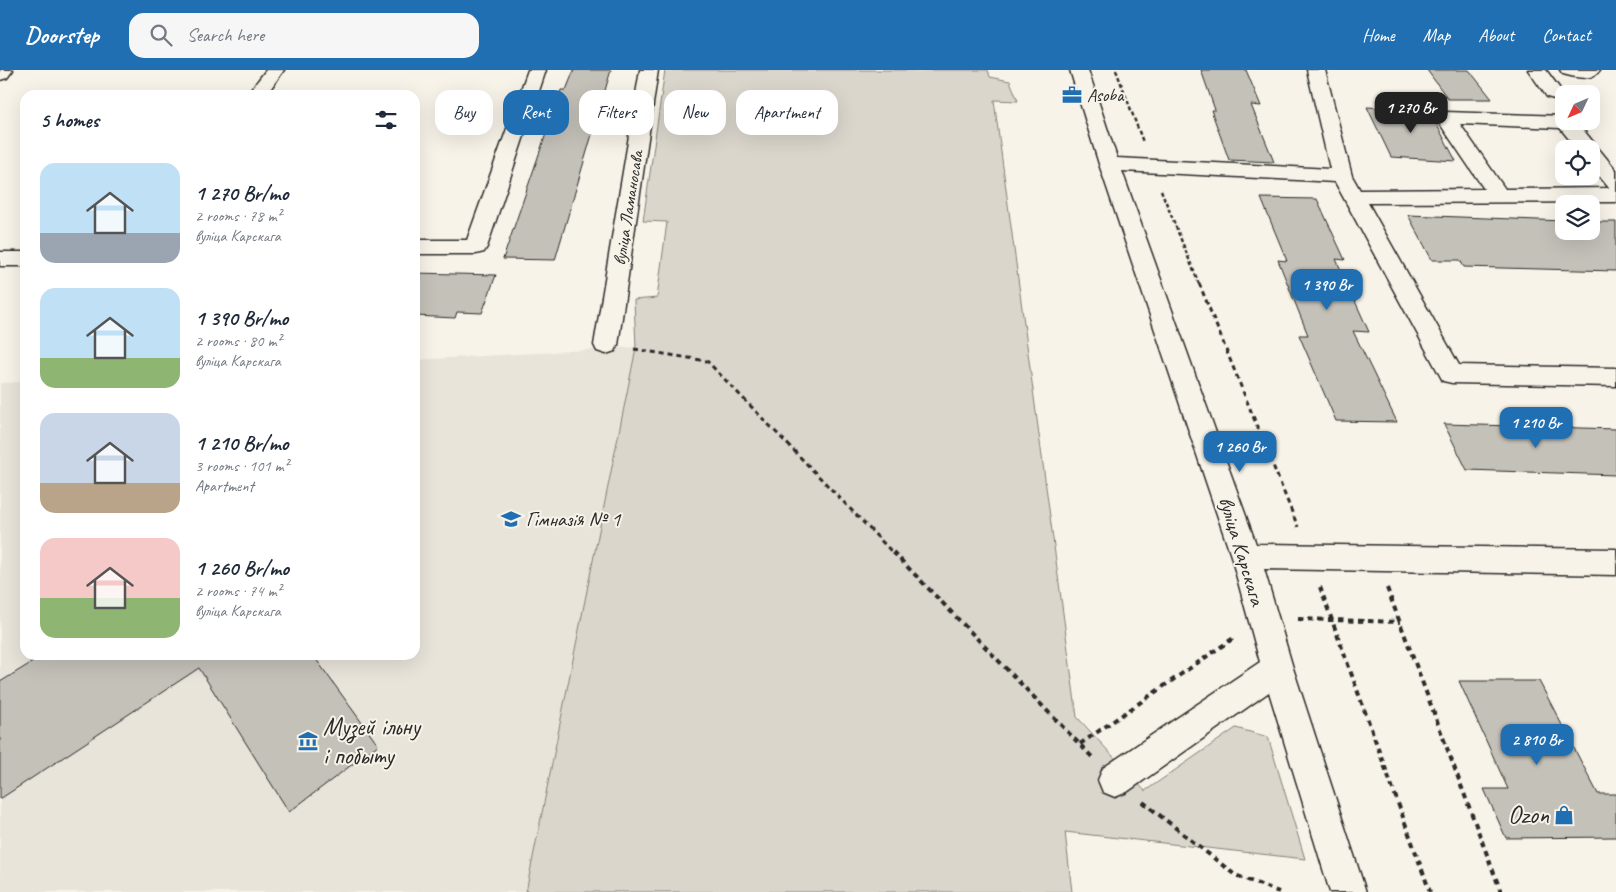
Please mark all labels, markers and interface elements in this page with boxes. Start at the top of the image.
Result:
search box [129,13,479,58]
text: Doorstep [25,20,99,50]
icon: search [147,21,175,49]
text: Search here [187,23,264,47]
text: Home [1362,24,1395,46]
text: Map [1423,24,1450,46]
text: About [1478,24,1514,46]
text: Contact [1542,24,1591,46]
office icon: Asoba [1061,84,1083,106]
place label: Asoba [1087,84,1125,106]
north arrow [1555,85,1600,130]
map controls [1555,85,1600,240]
chip: Buy [435,90,493,135]
chip: Rent [503,90,569,135]
chip: Filters [579,90,654,135]
chip: New [664,90,726,135]
chip: Apartment [736,90,838,135]
pin: 1 270 Br [1359,92,1463,134]
text: 1 270 Br [1386,98,1436,118]
icon: filters [372,106,400,134]
text: 5 homes [40,107,99,133]
button: locate [1555,140,1600,185]
street label: вуліца Ламаносава [608,148,648,267]
text: 1 270 Br/mo [195,180,288,206]
icon: home [80,183,140,243]
button: layers [1555,195,1600,240]
text: 2 rooms · 78 m² [195,206,281,226]
text: вуліца Карскага [195,226,281,246]
pin: 1 390 Br [1275,268,1379,311]
text: 1 390 Br [1302,275,1352,295]
text: 1 390 Br/mo [195,305,288,331]
icon: home [80,308,140,368]
text: 2 rooms · 80 m² [195,331,281,351]
text: вуліца Карскага [195,351,281,371]
pin: 1 210 Br [1484,406,1588,449]
text: 1 210 Br [1511,413,1561,433]
text: 1 210 Br/mo [195,430,288,456]
pin: 1 260 Br [1188,430,1292,473]
icon: home [80,433,140,493]
text: 1 260 Br [1214,437,1266,457]
text: 3 rooms · 101 m² [195,456,289,476]
text: Apartment [195,476,254,496]
street label: вуліца Карскага [1213,493,1271,610]
place label: Гімназія № 1 [526,506,622,532]
school or university icon: Гімназія № 1 [500,508,522,530]
text: 1 260 Br/mo [195,555,289,581]
icon: home [80,558,140,618]
text: 2 rooms · 74 m² [195,581,281,601]
text: вуліца Карскага [195,601,281,621]
place label: Музей ільну і побыту [323,711,422,772]
pin: 2 810 Br [1485,724,1589,766]
museum icon: Музей ільну і побыту [297,730,319,752]
text: 2 810 Br [1512,730,1562,750]
place label: Ozon [1508,799,1550,831]
shop icon: Ozon [1553,804,1575,826]

